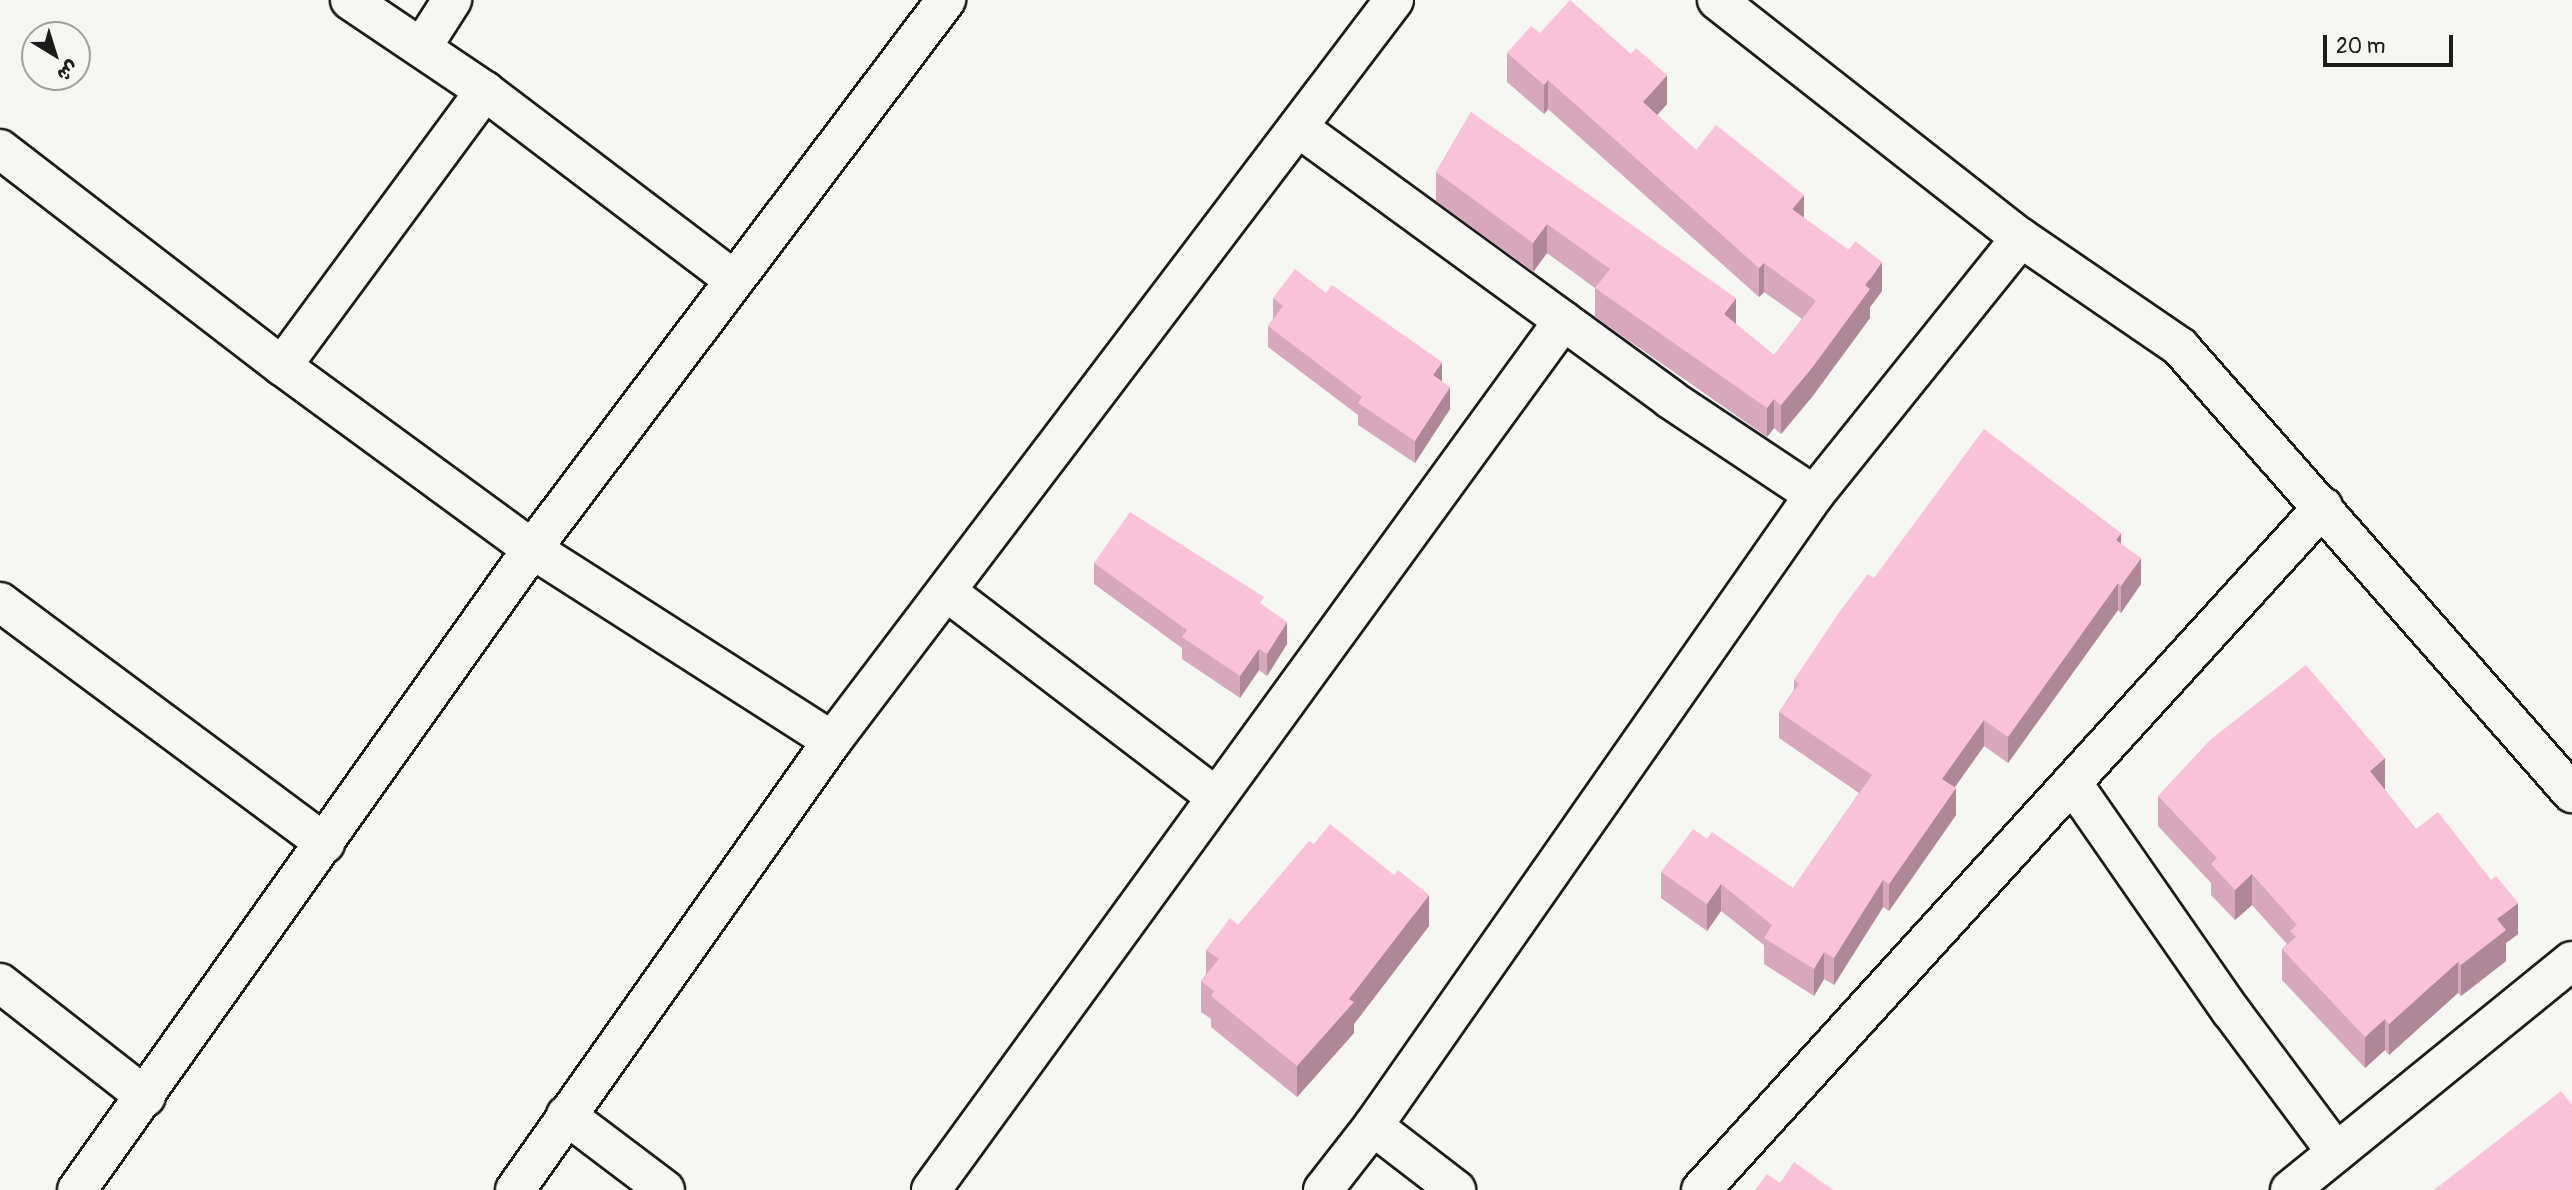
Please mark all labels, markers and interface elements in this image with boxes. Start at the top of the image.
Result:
north arrow [21,21,91,91]
scale bar [2327,21,2456,65]
text: 20 m [2336,33,2385,60]
text: ش [52,55,83,87]

